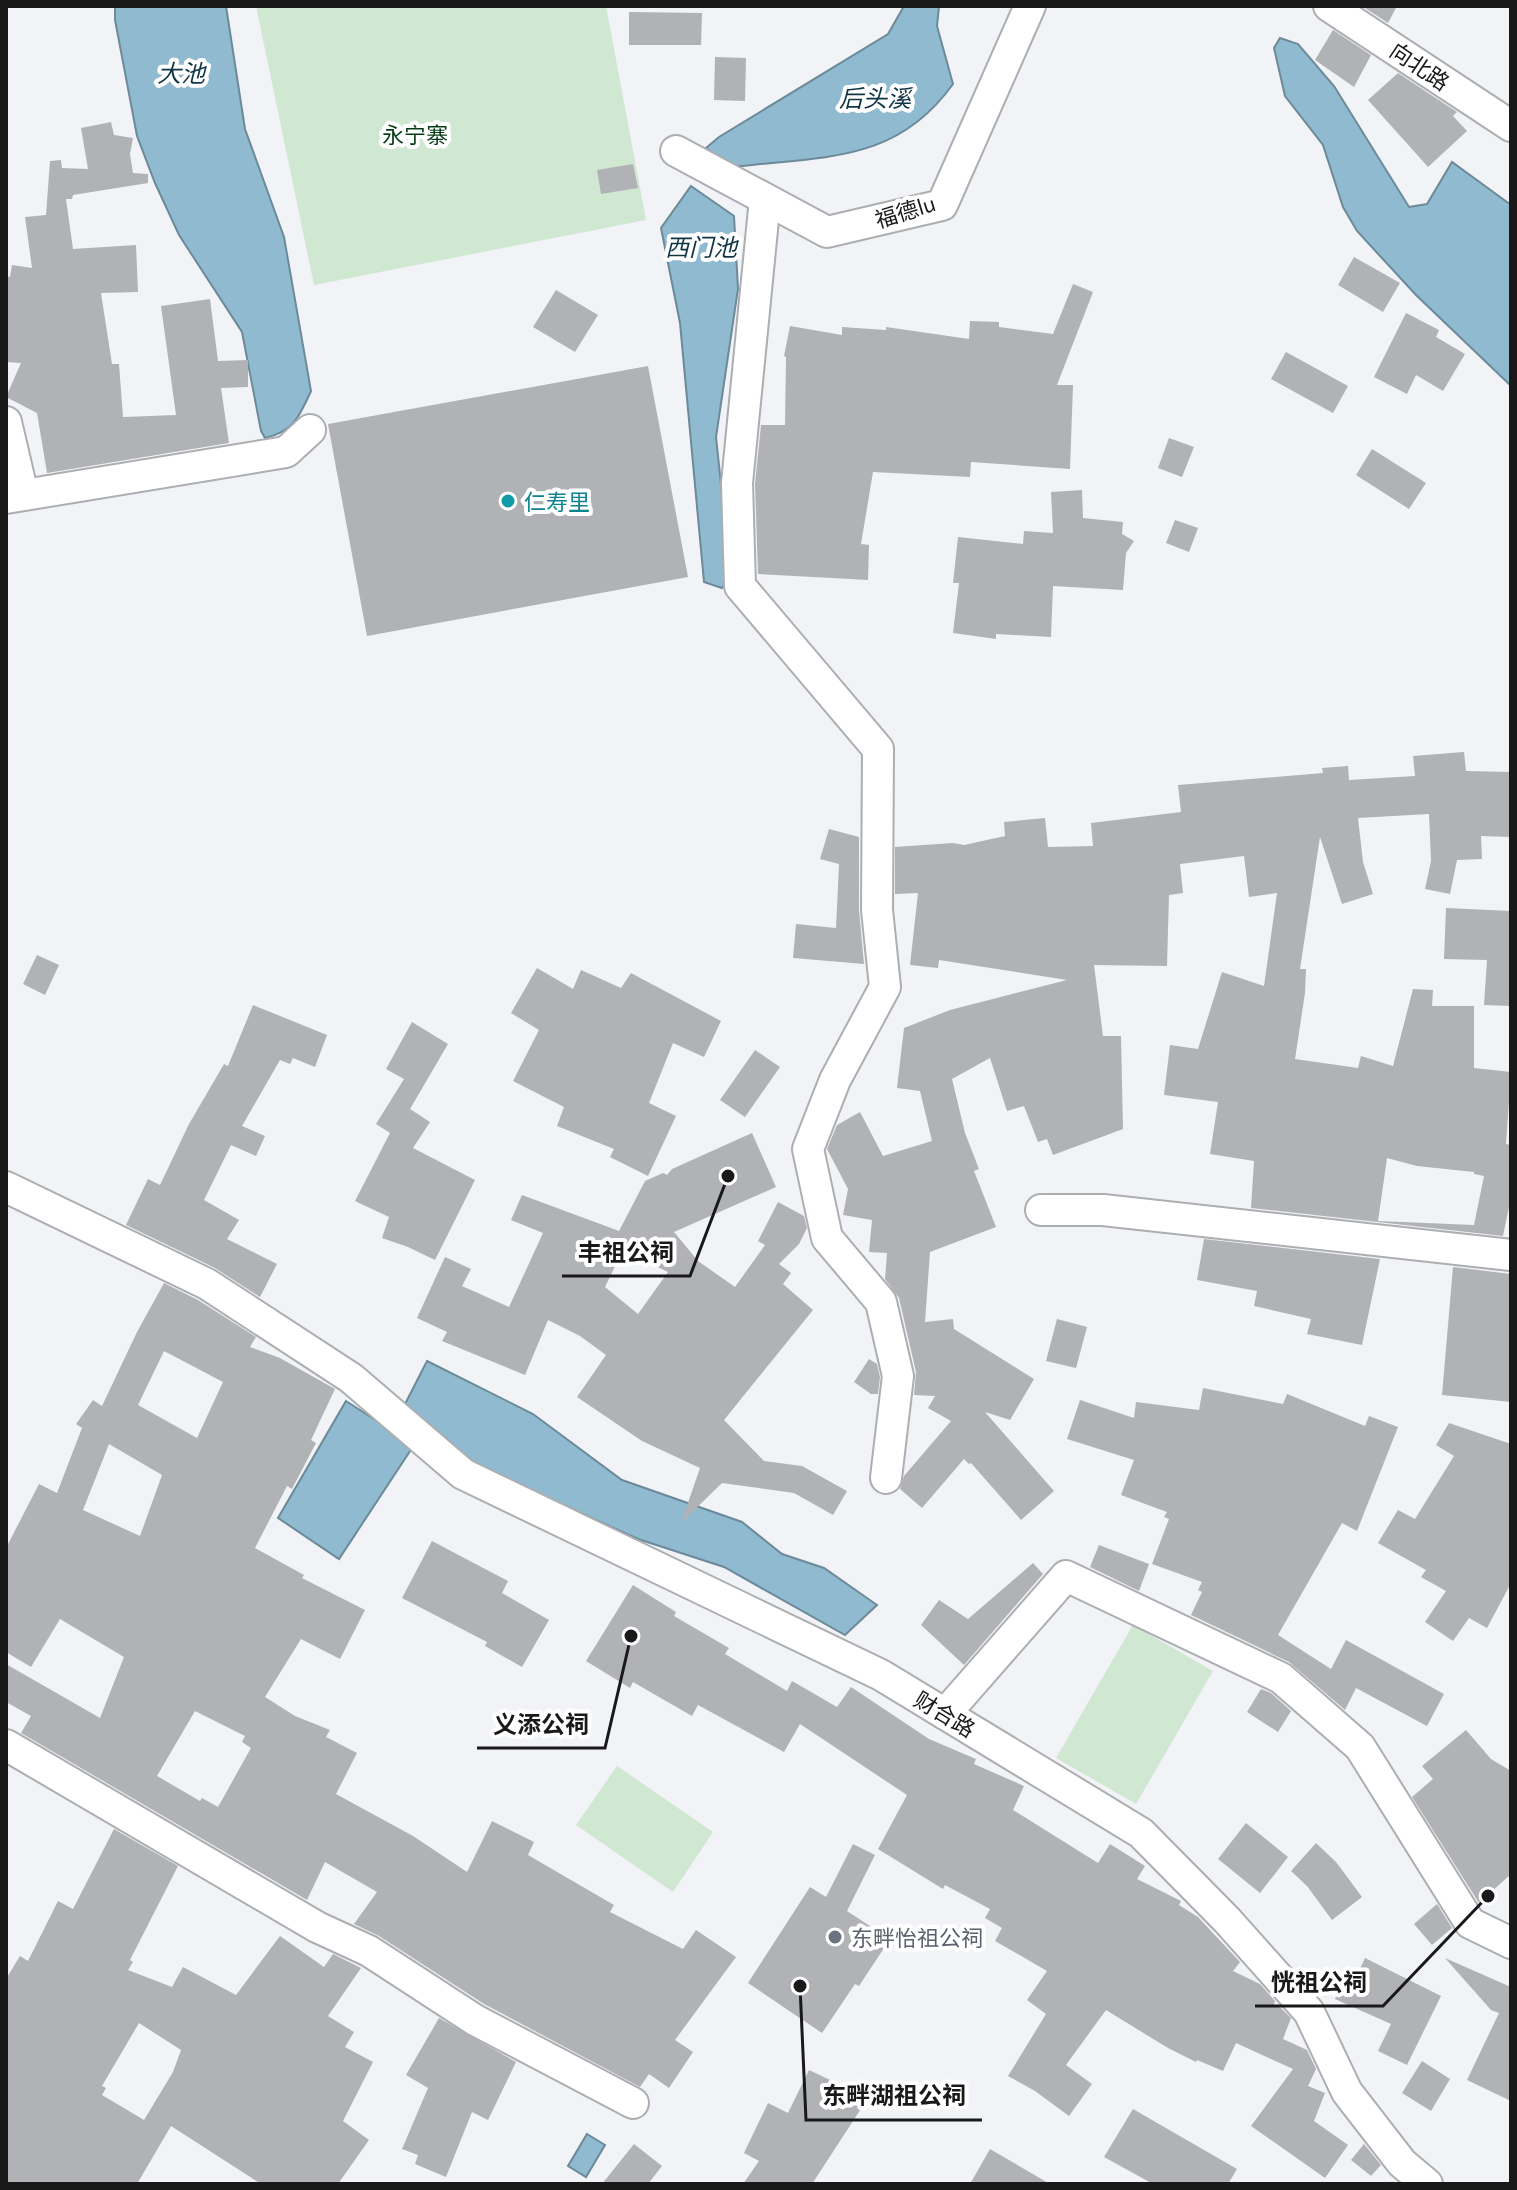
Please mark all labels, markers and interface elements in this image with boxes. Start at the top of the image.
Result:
street label: 向北路 [1385,36,1455,96]
water label: 大池 [157,58,207,87]
water label: 后头溪 [839,83,914,112]
park label: 永宁寨 [382,121,448,148]
street label: 福德lu [871,189,939,233]
water label: 西门池 [665,232,739,261]
place label: 仁寿里 [524,488,590,515]
marker: 仁寿里 [499,492,517,510]
callout: 丰祖公祠 [562,1228,690,1276]
text: 丰祖公祠 [578,1237,674,1266]
street label: 财合路 [910,1685,980,1743]
callout: 义添公祠 [477,1700,605,1748]
text: 义添公祠 [493,1709,589,1738]
place label: 东畔怡祖公祠 [851,1924,983,1951]
marker: 东畔怡祖公祠 [826,1928,844,1946]
callout: 恍祖公祠 [1255,1958,1383,2006]
text: 恍祖公祠 [1271,1967,1367,1996]
callout: 东畔湖祖公祠 [806,2072,982,2120]
text: 东畔湖祖公祠 [822,2080,966,2109]

